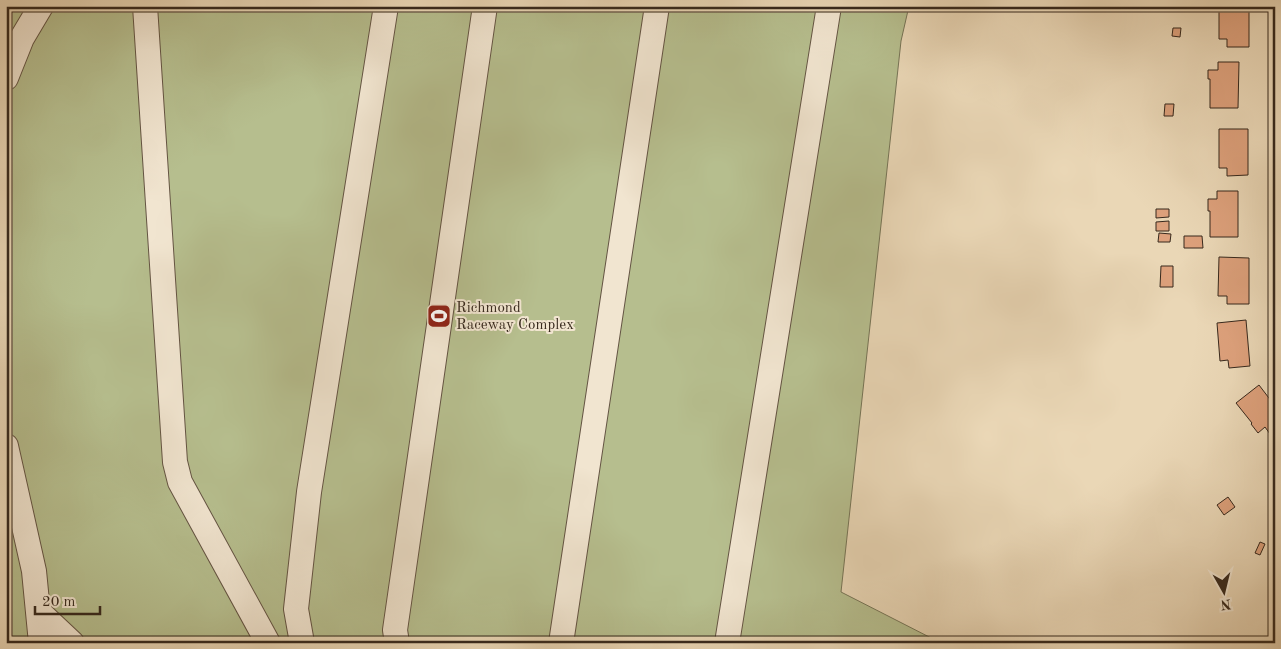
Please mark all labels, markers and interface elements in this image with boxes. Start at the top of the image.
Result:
place label: Richmond Raceway Complex [456,301,574,333]
sports icon: Richmond Raceway Complex [426,303,452,329]
north arrow [1198,566,1248,616]
scale bar [35,584,100,616]
text: 20 m [42,595,76,610]
text: N [1219,596,1232,612]

